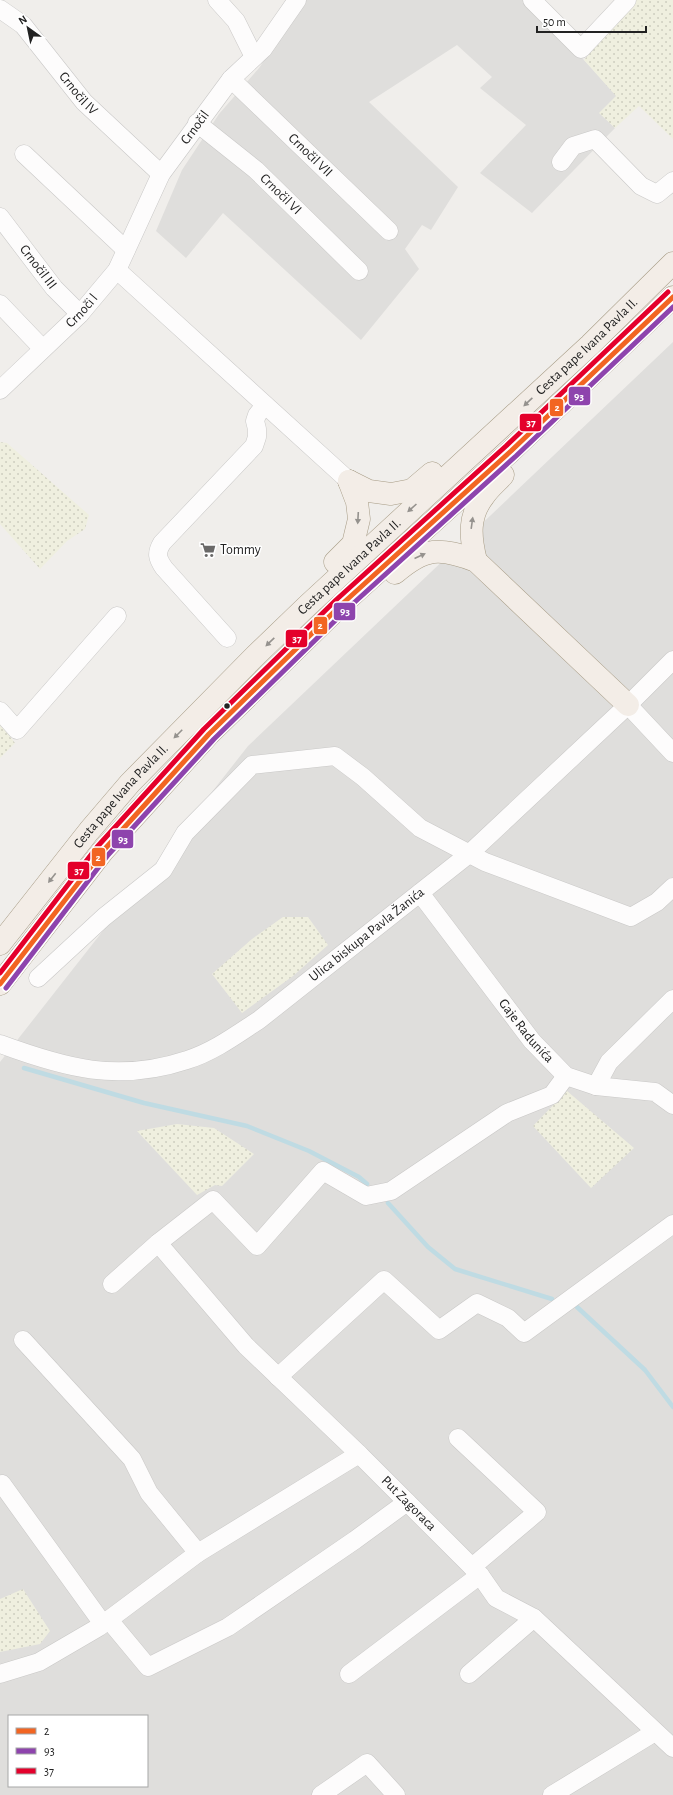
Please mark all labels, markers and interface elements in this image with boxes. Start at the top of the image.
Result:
north arrow [8,8,48,48]
scale bar [537,8,646,34]
text: N [17,13,29,27]
text: 50 m [543,16,566,28]
street label: Crnočil IV [56,69,100,118]
street label: Crnočil [178,108,212,147]
street label: Crnočil VII [285,131,335,180]
street label: Crnočil VI [257,171,304,217]
street label: Crnočil III [17,242,59,292]
street label: Crnoči l [63,291,101,330]
street label: Cesta pape Ivana Pavla II. [533,295,640,398]
line badge: 93 [568,386,591,406]
text: 93 [574,391,584,402]
one-way arrow [523,397,533,407]
line badge: 2 [549,398,564,417]
text: 2 [554,402,560,413]
line badge: 37 [519,413,542,432]
text: 37 [526,417,536,428]
one-way arrow [407,504,417,513]
one-way arrow [355,512,361,525]
street label: Cesta pape Ivana Pavla II. [295,516,404,618]
one-way arrow [469,517,476,529]
supermarket icon: Tommy [199,541,217,559]
place label: Tommy [220,543,261,557]
one-way arrow [415,552,427,558]
line badge: 93 [333,602,356,621]
text: 93 [340,606,350,617]
line badge: 2 [313,616,328,635]
text: 2 [317,620,323,631]
line badge: 37 [285,629,308,648]
text: 37 [292,633,302,644]
one-way arrow [265,637,275,646]
unlabelled marker [222,701,232,711]
one-way arrow [173,729,183,739]
street label: Cesta pape Ivana Pavla II. [71,742,171,851]
line badge: 93 [111,829,134,849]
text: 93 [118,834,128,845]
line badge: 2 [91,847,106,867]
text: 2 [95,852,101,863]
line badge: 37 [67,861,90,880]
text: 37 [74,865,84,876]
one-way arrow [48,872,56,883]
street label: Ulica biskupa Pavla Žanića [307,885,427,984]
street label: Gaje Radunića [496,997,556,1066]
street label: Put Zagoraca [379,1474,439,1534]
legend [8,1715,148,1787]
text: 2 [44,1725,50,1737]
text: 93 [44,1745,55,1757]
text: 37 [44,1765,54,1777]

